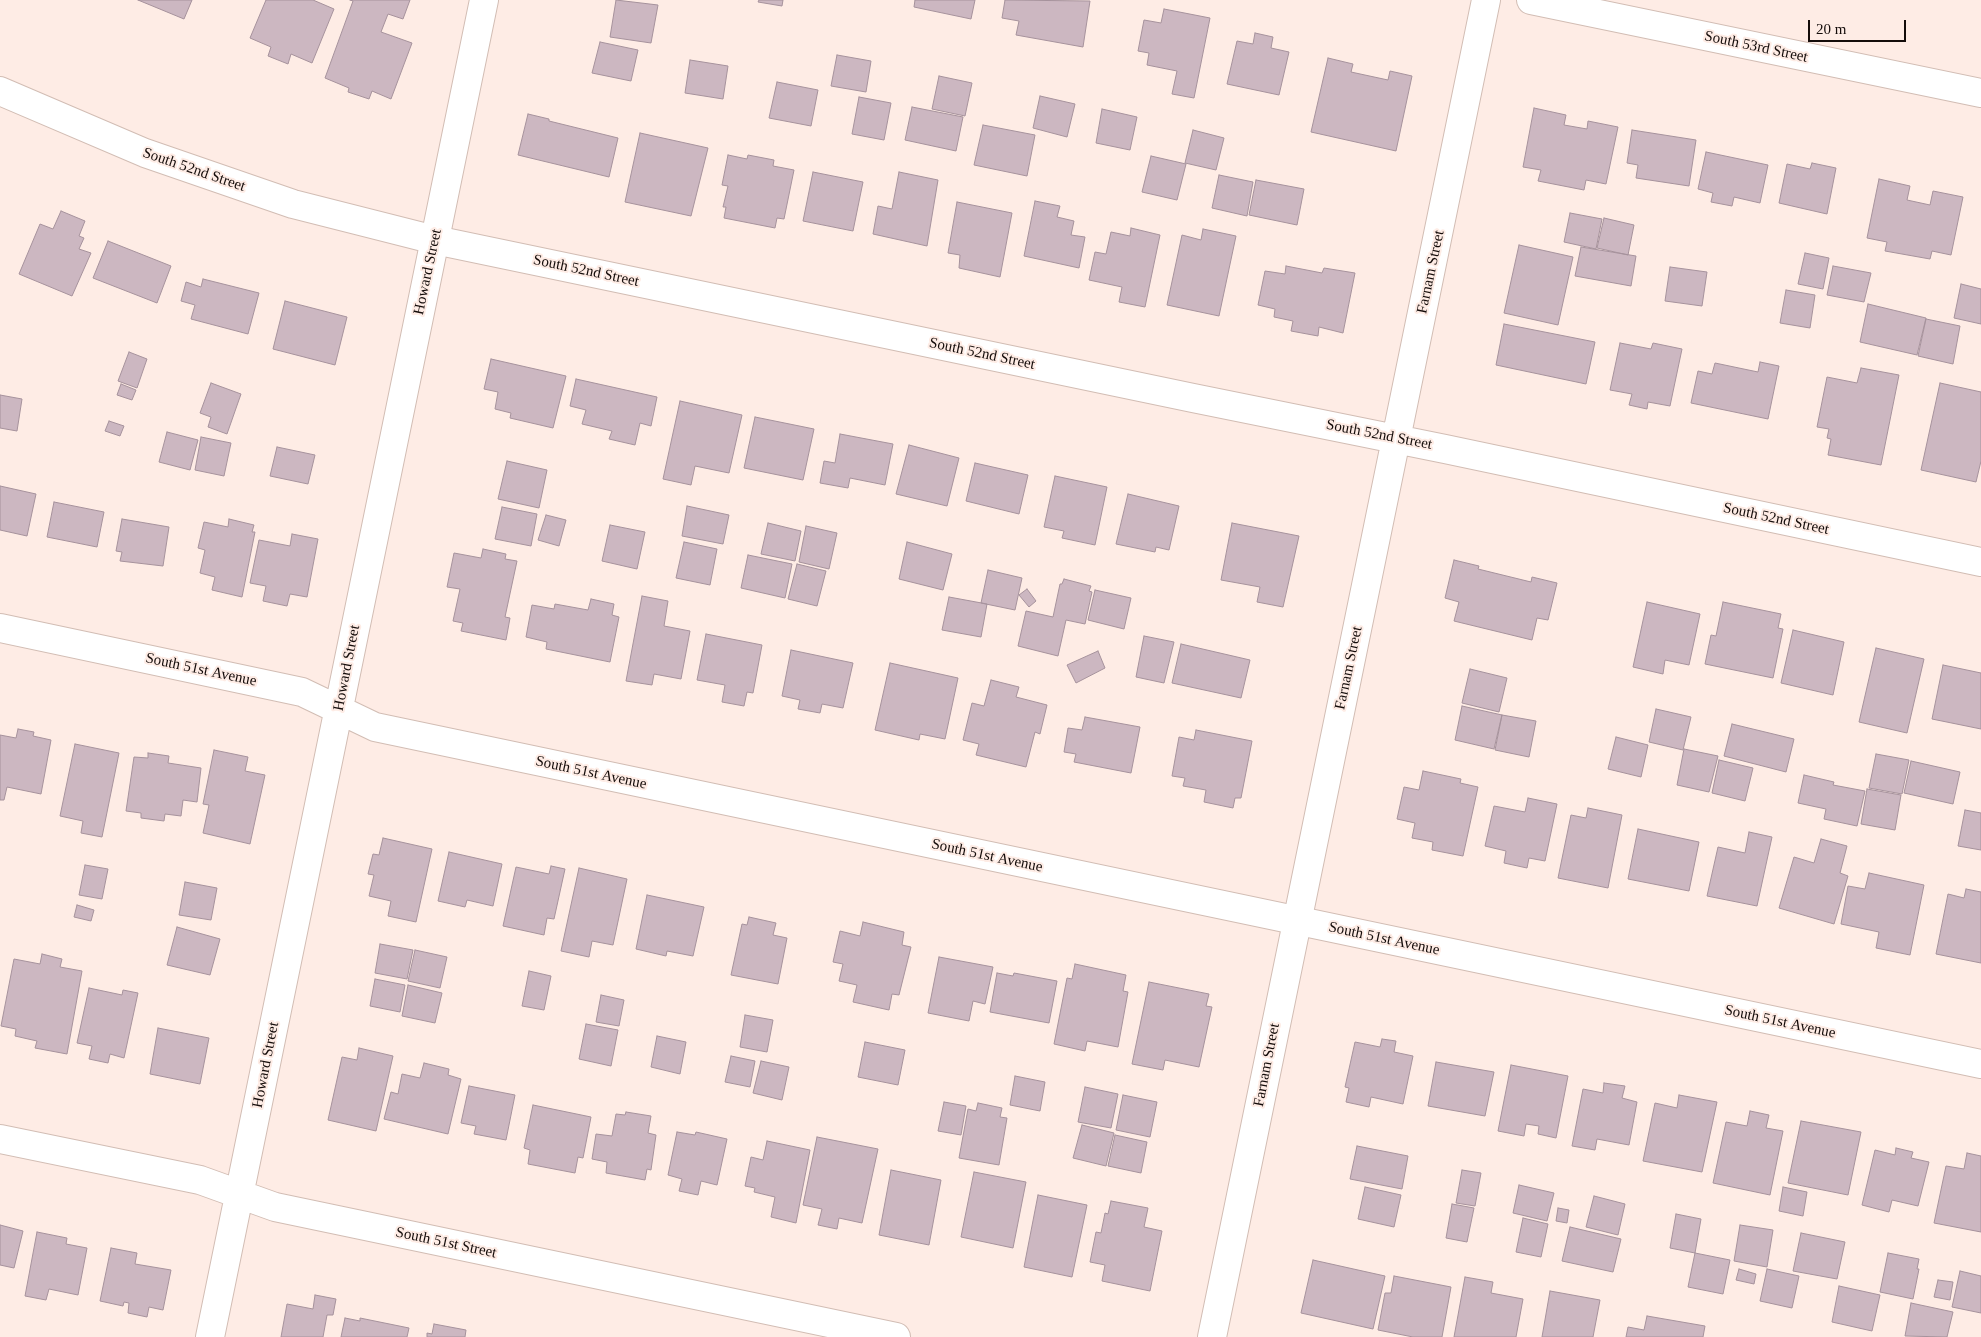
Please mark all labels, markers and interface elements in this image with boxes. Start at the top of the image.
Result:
scale bar [1811,10,1908,42]
text: 20 m [1816,21,1846,37]
street label: South 53rd Street [1703,27,1809,67]
street label: South 52nd Street [140,144,248,196]
street label: Howard Street [410,228,446,316]
street label: Farnam Street [1413,229,1449,315]
street label: South 52nd Street [532,251,640,291]
street label: South 52nd Street [928,334,1036,374]
street label: South 52nd Street [1325,416,1433,454]
street label: South 52nd Street [1722,499,1830,539]
street label: Howard Street [330,624,364,712]
street label: Farnam Street [1331,625,1367,711]
street label: South 51st Avenue [144,649,258,691]
street label: South 51st Avenue [534,752,648,794]
street label: South 51st Avenue [930,835,1044,877]
street label: South 51st Avenue [1327,918,1441,960]
street label: South 51st Avenue [1723,1001,1837,1043]
street label: Howard Street [249,1021,283,1109]
street label: Farnam Street [1250,1022,1284,1108]
street label: South 51st Street [394,1224,498,1262]

